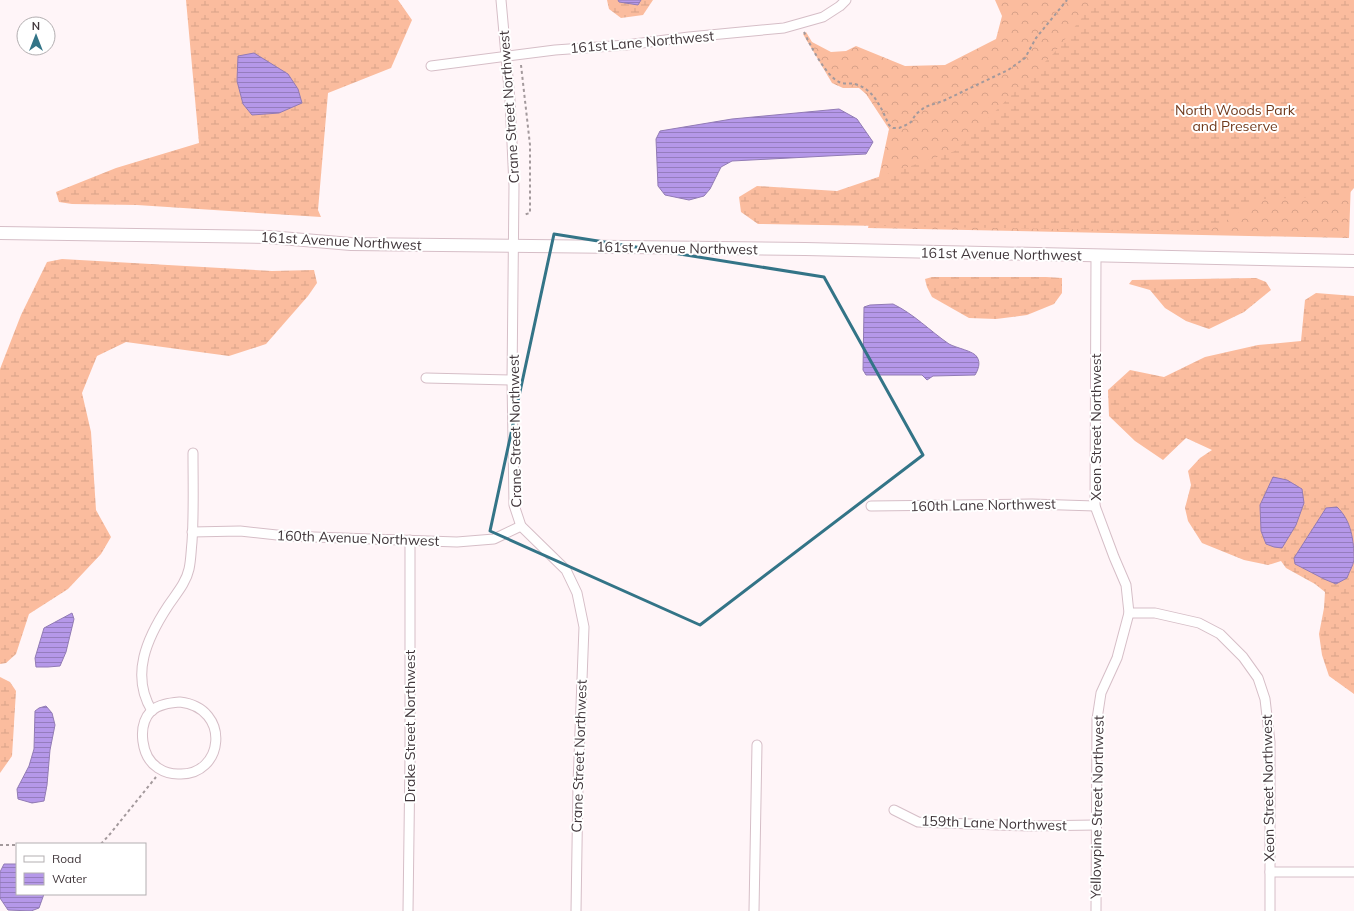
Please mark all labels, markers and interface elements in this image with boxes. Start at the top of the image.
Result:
north arrow [16,16,56,56]
text: N [32,19,40,33]
street label: 161st Lane Northwest [569,27,715,57]
street label: Crane Street Northwest [495,30,523,184]
park label: North Woods Park and Preserve [1175,101,1296,135]
street label: 161st Avenue Northwest [260,228,422,254]
street label: 161st Avenue Northwest [596,238,758,258]
street label: 161st Avenue Northwest [920,244,1082,264]
street label: Xeon Street Northwest [1087,353,1105,501]
street label: Crane Street Northwest [505,354,525,508]
street label: 160th Lane Northwest [910,495,1056,515]
street label: 160th Avenue Northwest [276,526,440,550]
street label: Drake Street Northwest [401,649,419,802]
street label: Crane Street Northwest [567,679,591,833]
street label: Xeon Street Northwest [1258,714,1278,862]
street label: Yellowpine Street Northwest [1086,715,1108,900]
street label: 159th Lane Northwest [921,811,1067,835]
legend [16,843,146,895]
text: Road [52,851,81,866]
text: Water [52,871,88,886]

